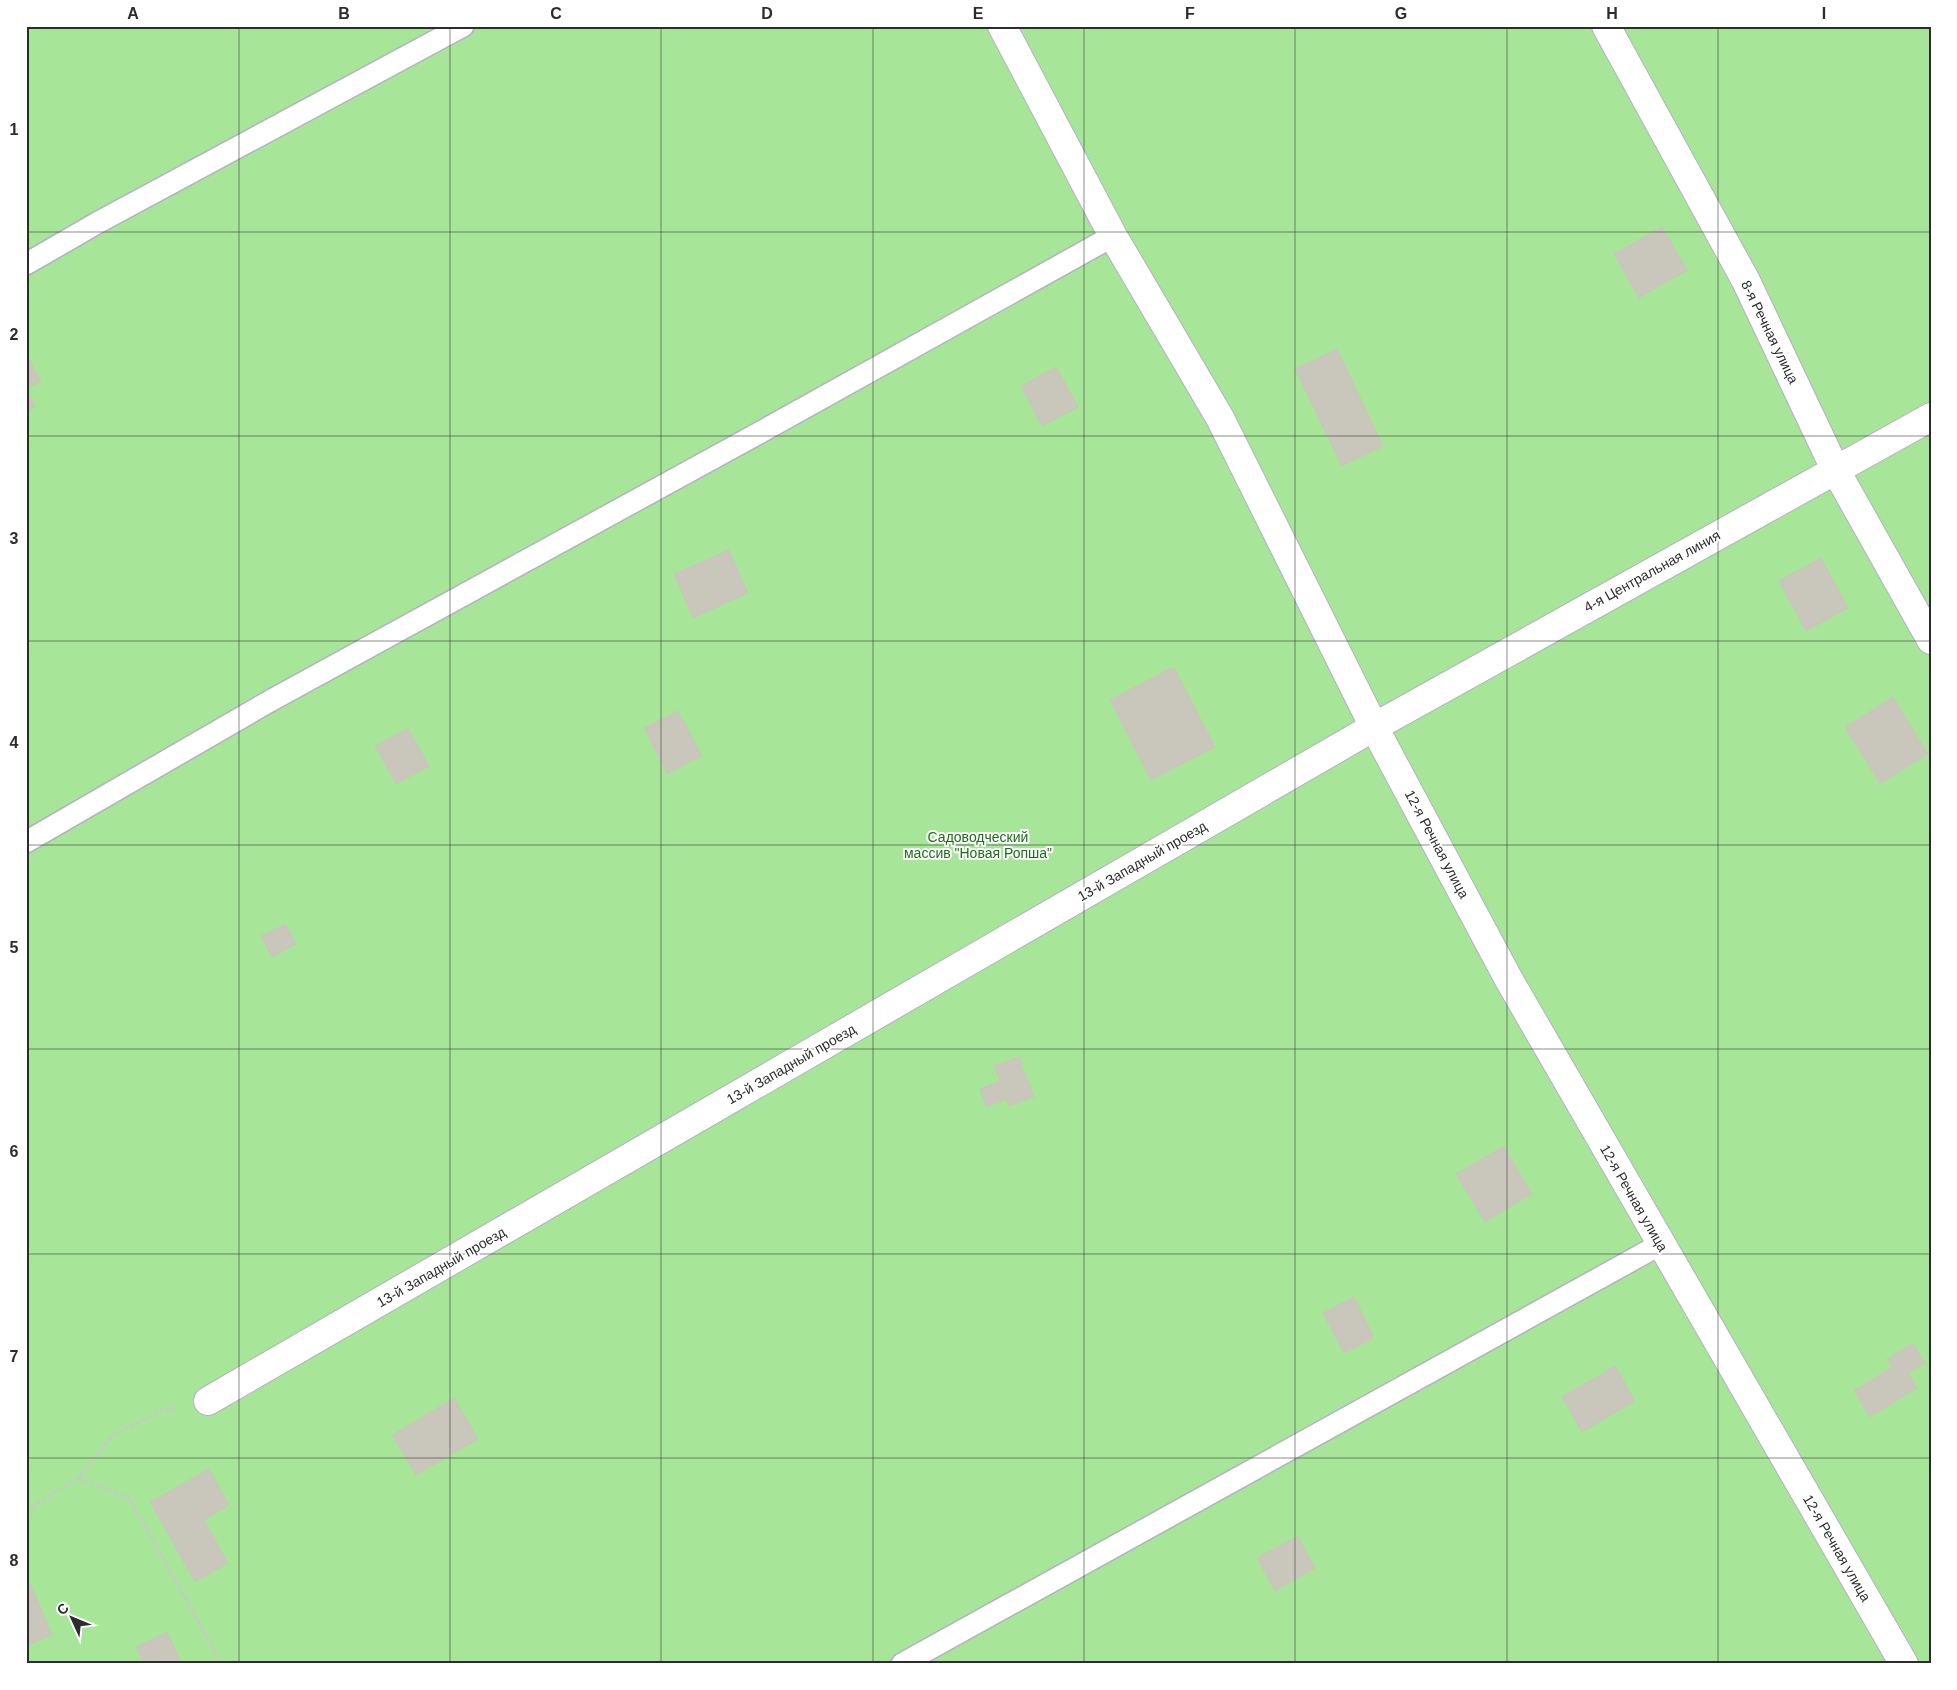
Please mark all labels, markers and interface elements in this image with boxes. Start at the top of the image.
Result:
text: A [127,5,139,22]
text: B [338,5,350,22]
text: C [550,5,562,22]
text: D [761,5,773,22]
text: E [973,5,984,22]
text: F [1185,5,1195,22]
text: G [1395,5,1407,22]
text: H [1606,5,1618,22]
text: I [1822,5,1826,22]
text: 1 [10,121,19,138]
street label: 8-я Речная улица [1738,278,1802,386]
text: 2 [10,326,19,343]
street label: 4-я Центральная линия [1581,527,1723,615]
text: 3 [10,530,19,547]
text: 4 [10,734,19,751]
street label: 12-я Речная улица [1402,787,1472,901]
street label: 13-й Западный проезд [1075,818,1209,904]
park label: Садоводческий массив "Новая Ропша" [904,829,1052,861]
text: 5 [10,939,19,956]
street label: 13-й Западный проезд [724,1021,858,1107]
street label: 12-я Речная улица [1597,1142,1671,1254]
text: 6 [10,1143,19,1160]
street label: 13-й Западный проезд [374,1224,508,1310]
text: 7 [10,1348,19,1365]
street label: 12-я Речная улица [1800,1492,1874,1604]
text: 8 [10,1552,19,1569]
north arrow [48,1592,98,1642]
text: С [53,1600,72,1618]

